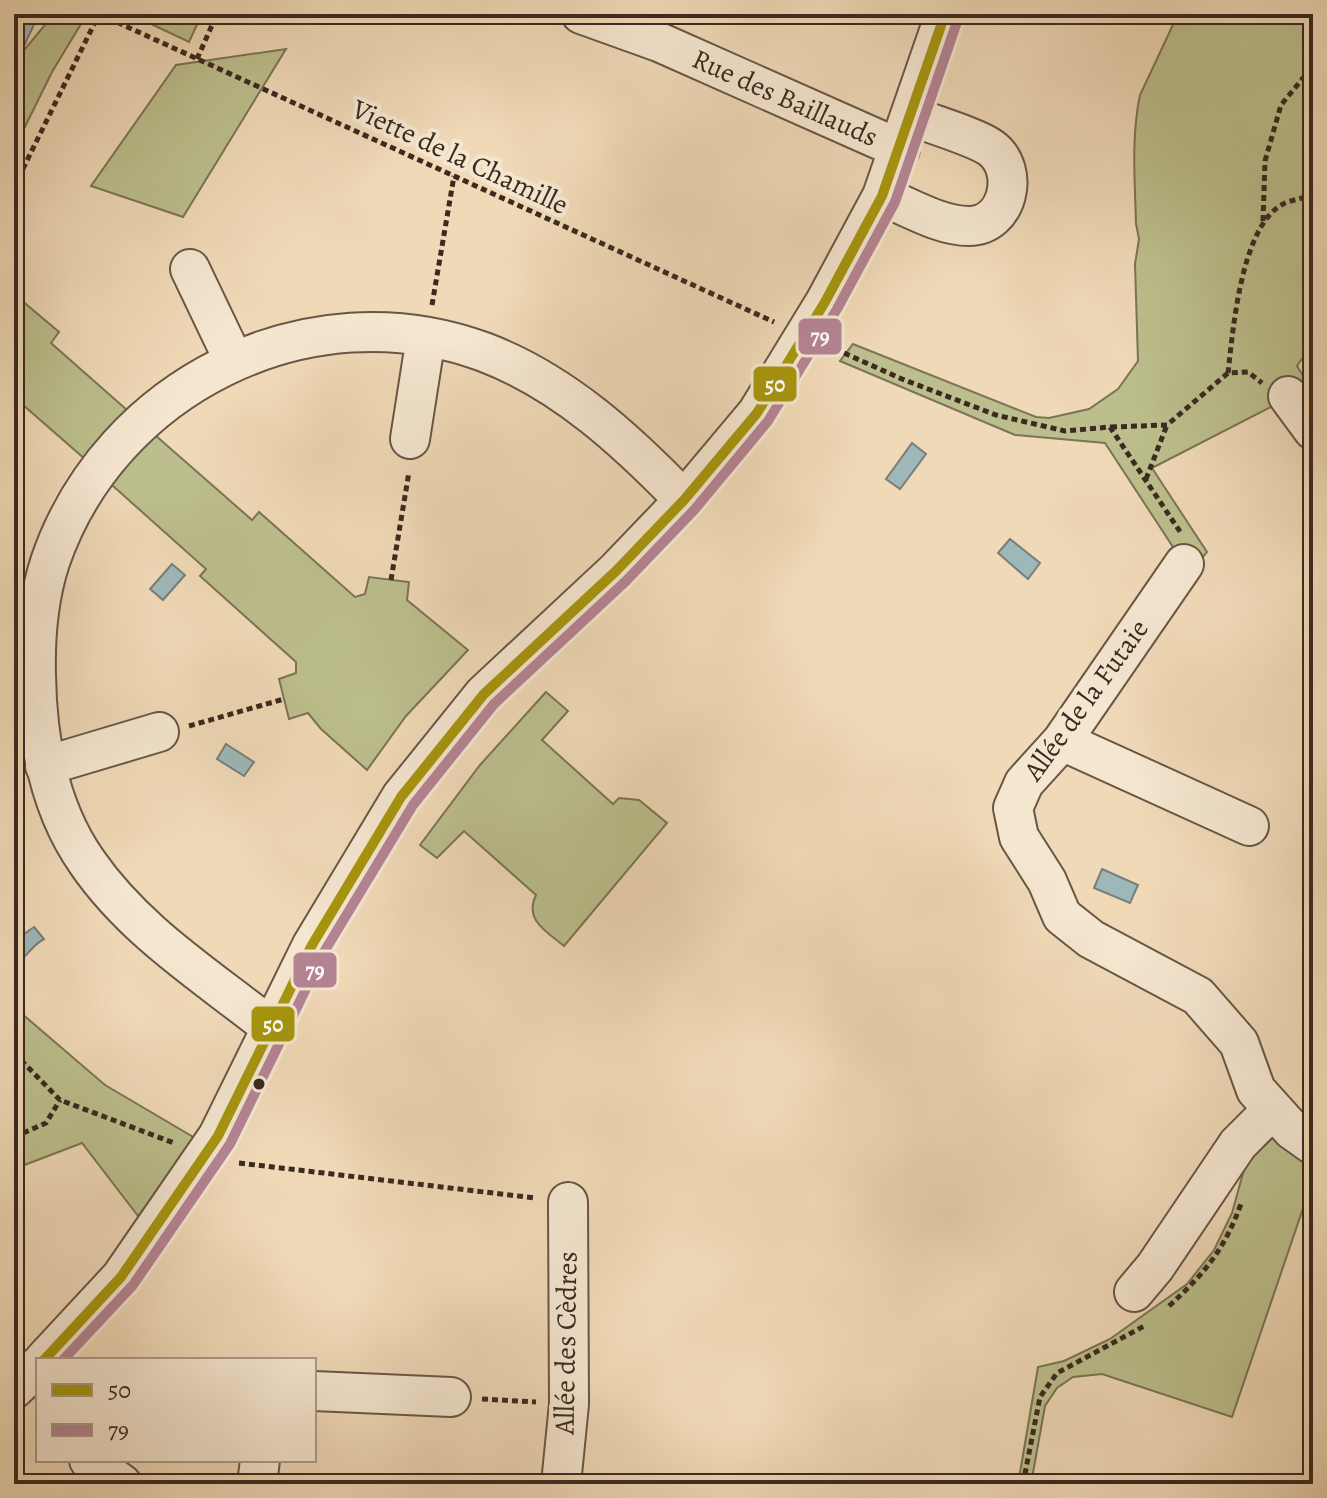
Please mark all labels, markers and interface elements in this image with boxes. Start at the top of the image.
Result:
street label: Rue des Baillauds [686,40,884,156]
street label: Viette de la Chamille [345,90,574,224]
line badge: 79 [797,317,843,356]
text: 79 [810,322,830,352]
line badge: 50 [752,365,798,403]
text: 50 [765,370,785,400]
street label: Allée de la Futaie [1014,612,1157,789]
line badge: 79 [292,951,338,989]
text: 79 [305,956,325,986]
line badge: 50 [250,1005,296,1043]
text: 50 [263,1010,283,1040]
unlabelled marker [251,1076,267,1092]
street label: Allée des Cèdres [545,1251,587,1436]
legend [36,1358,316,1462]
text: 50 [108,1374,131,1406]
text: 79 [108,1414,129,1446]

